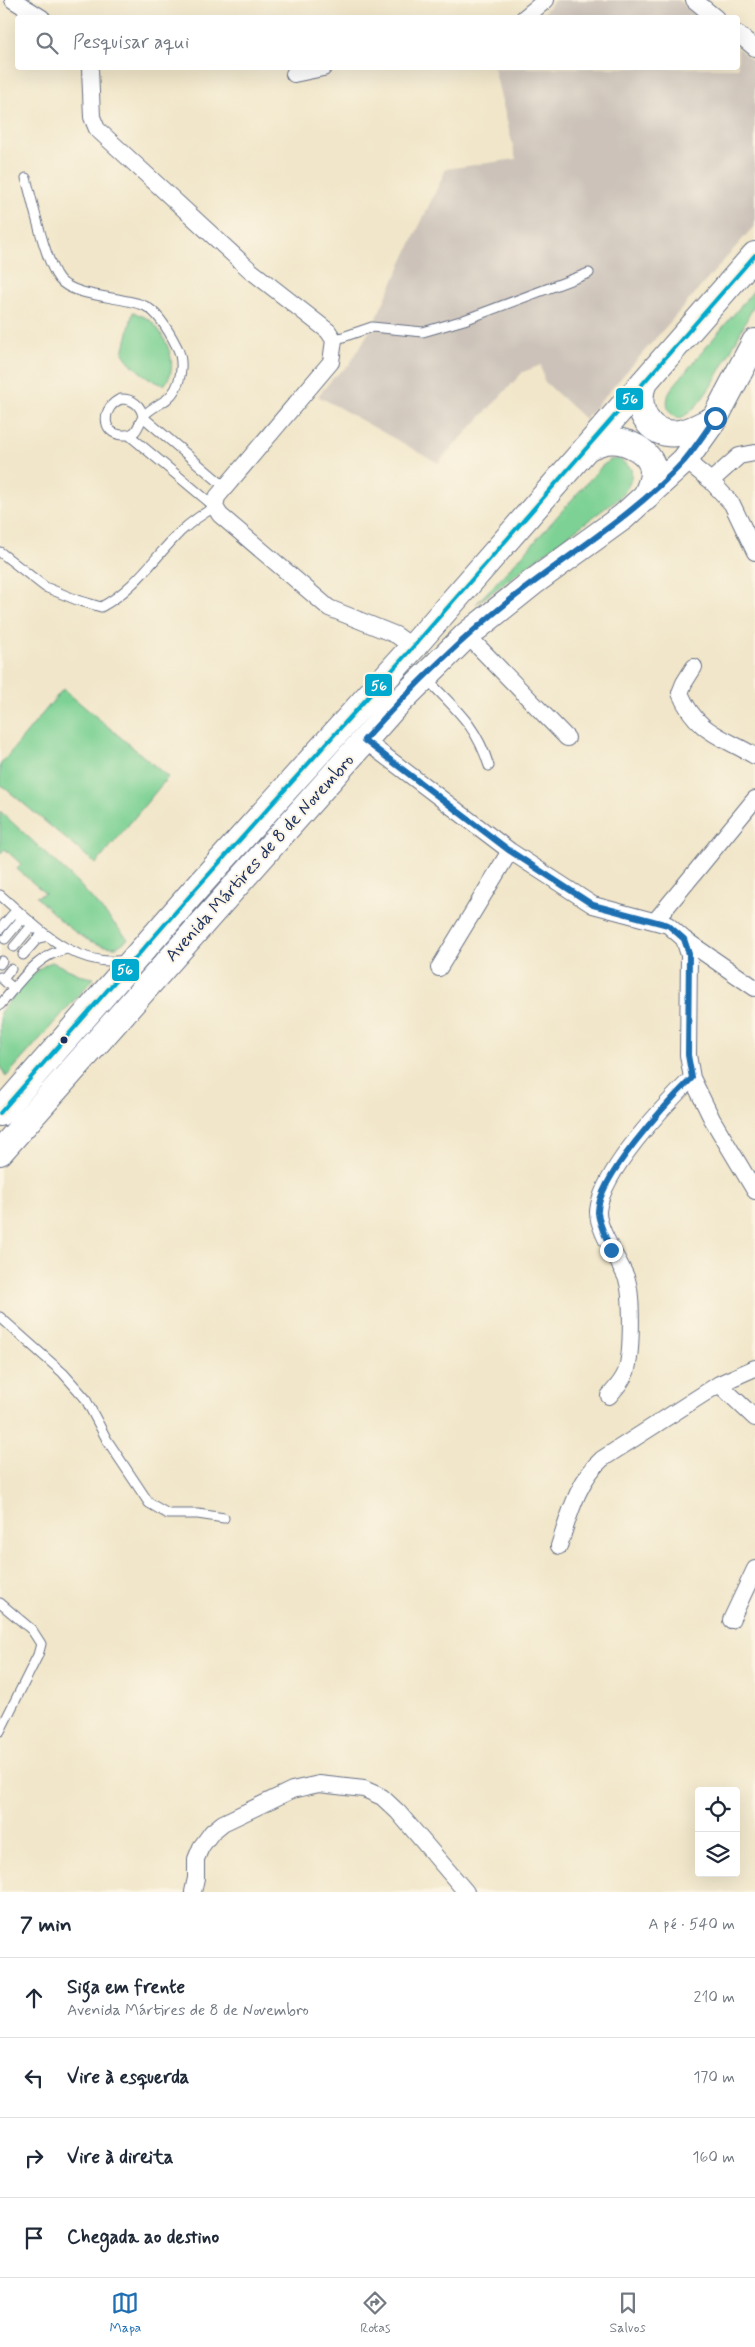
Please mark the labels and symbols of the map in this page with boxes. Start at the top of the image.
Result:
line badge: 56 [615,387,644,411]
text: 56 [622,390,638,408]
route start [704,407,727,430]
line badge: 56 [364,673,393,697]
text: 56 [371,677,387,695]
street label: Avenida Mártires de 8 de Novembro [160,749,360,967]
line badge: 56 [111,958,140,982]
text: 56 [117,961,133,979]
unlabelled marker [59,1035,69,1045]
route end [600,1239,623,1262]

